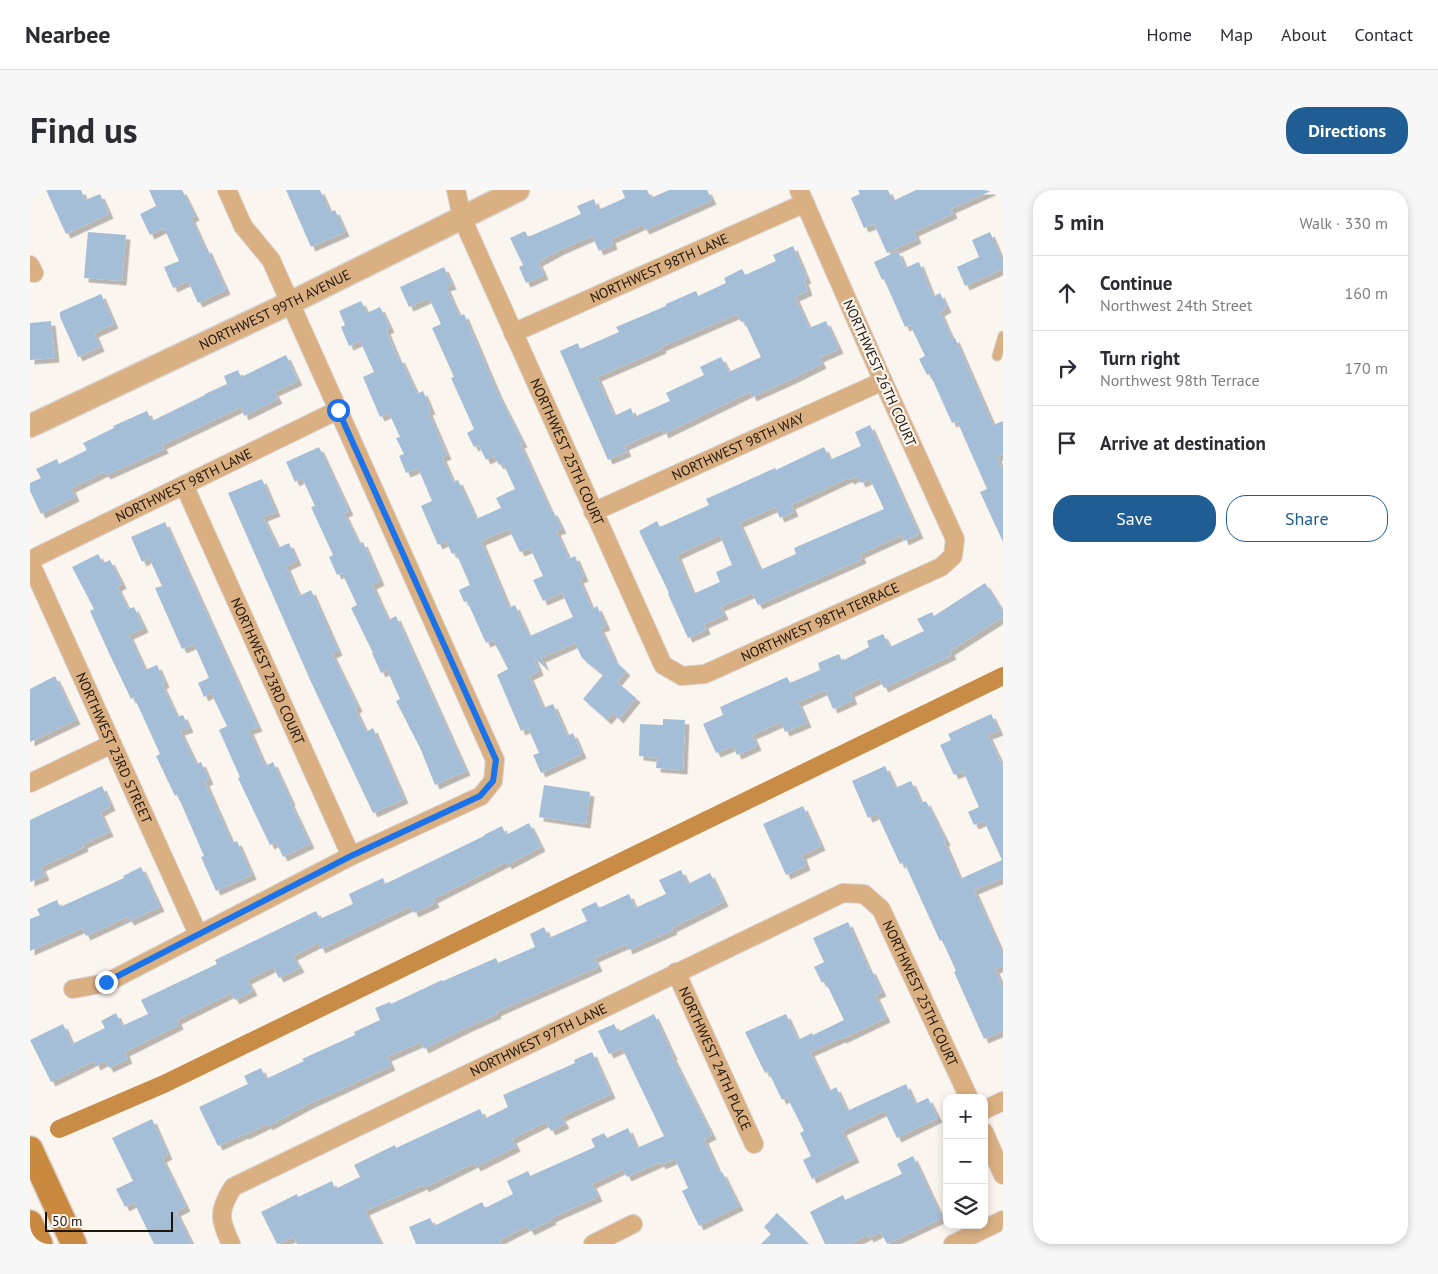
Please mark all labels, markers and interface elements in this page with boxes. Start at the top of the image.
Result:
text: Nearbee [25,19,110,50]
text: Home [1146,23,1192,46]
text: Map [1220,23,1253,46]
text: About [1281,23,1327,46]
text: Contact [1355,23,1413,46]
text: Find us [30,107,138,153]
button: Directions [1286,107,1408,154]
text: 5 min [1053,209,1104,236]
text: Walk · 330 m [1299,213,1388,233]
street label: NORTHWEST 98TH LANE [587,229,731,307]
street label: NORTHWEST 99TH AVENUE [196,265,354,354]
text: Continue [1100,271,1172,295]
icon: ahead [1053,279,1081,307]
text: 160 m [1345,283,1388,303]
text: Northwest 24th Street [1100,295,1252,315]
street label: NORTHWEST 26TH COURT [839,297,921,449]
text: Turn right [1100,346,1180,370]
icon: right [1053,354,1081,382]
text: 170 m [1345,358,1388,378]
text: Northwest 98th Terrace [1100,370,1260,390]
street label: NORTHWEST 25TH COURT [526,376,608,528]
route start [327,399,350,422]
street label: NORTHWEST 98TH WAY [669,409,807,484]
icon: arrive [1053,429,1081,457]
text: Arrive at destination [1100,431,1266,455]
street label: NORTHWEST 98TH LANE [112,444,255,526]
button: Save [1053,495,1216,542]
button: Share [1226,495,1388,542]
street label: NORTHWEST 98TH TERRACE [738,578,902,666]
street label: NORTHWEST 23RD COURT [227,595,309,748]
street label: NORTHWEST 23RD STREET [72,669,156,827]
street label: NORTHWEST 25TH COURT [879,917,962,1069]
route end [95,971,118,994]
street label: NORTHWEST 24TH PLACE [675,984,756,1133]
street label: NORTHWEST 97TH LANE [467,999,610,1081]
map controls [943,1094,988,1229]
button: + [943,1094,988,1139]
button: − [943,1139,988,1184]
button: layers [943,1184,988,1229]
scale bar [45,1209,172,1232]
text: 50 m [52,1212,82,1230]

